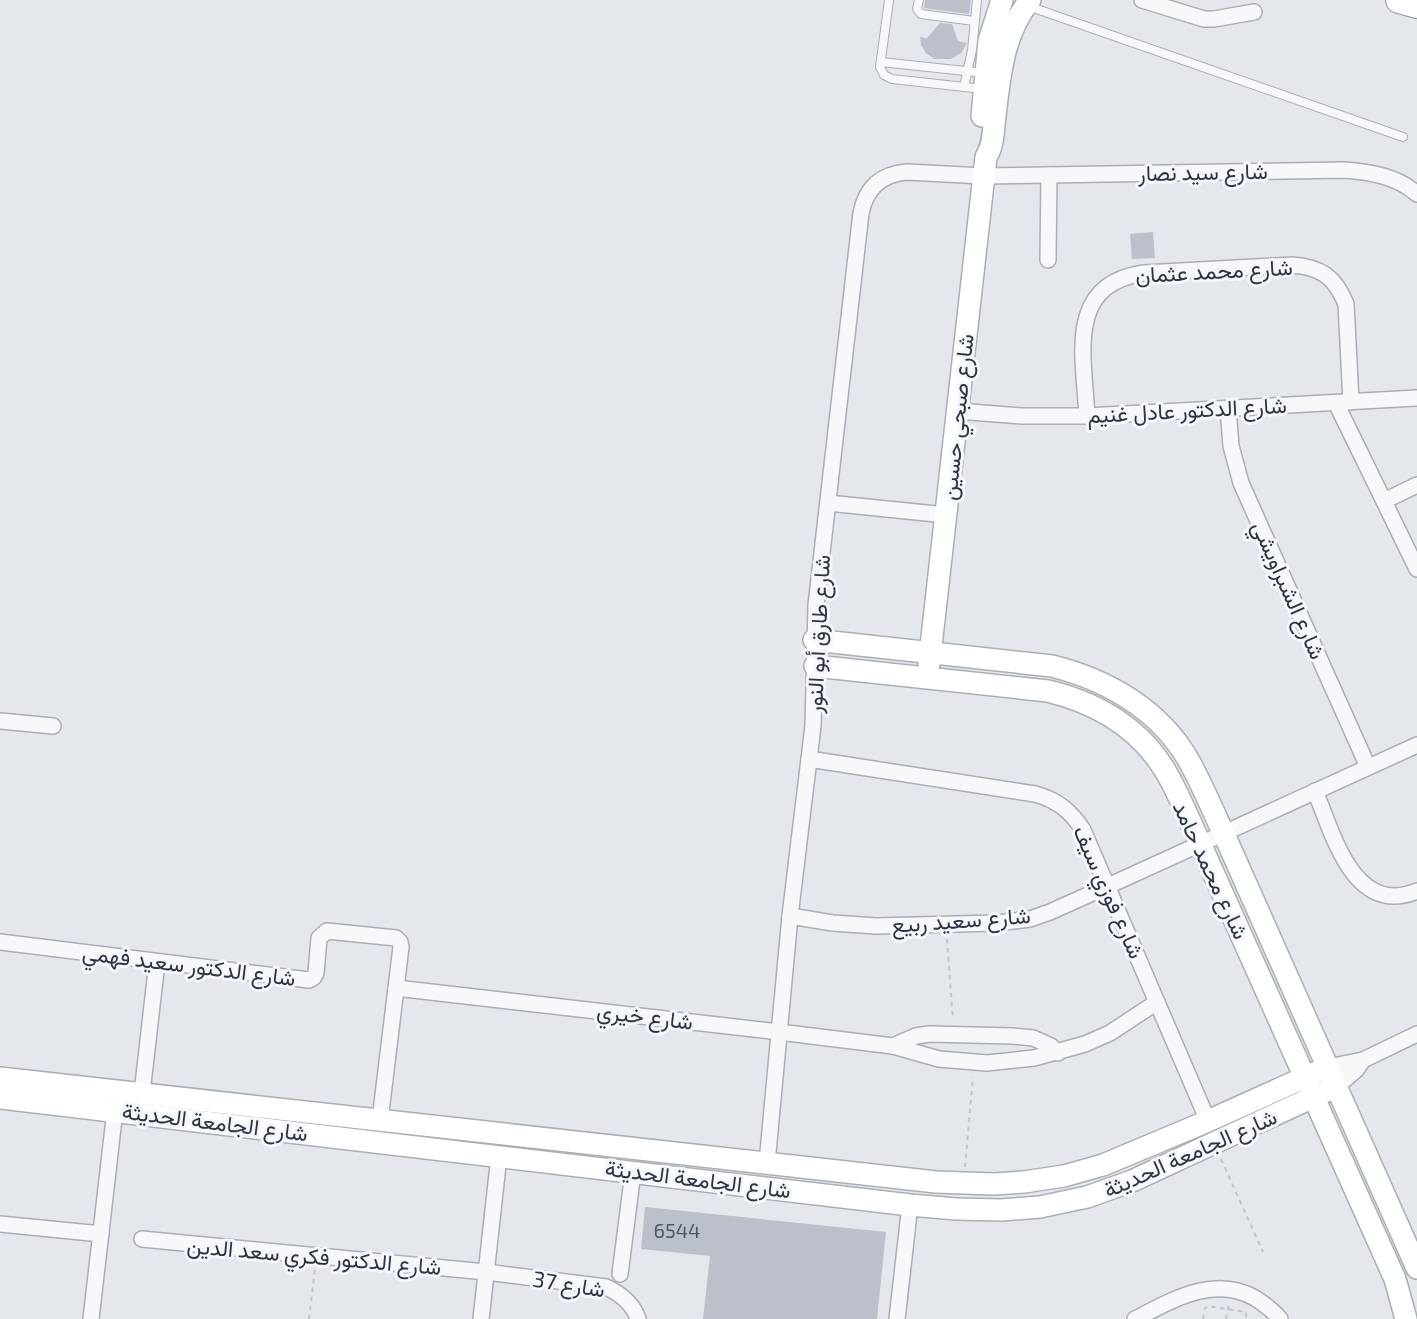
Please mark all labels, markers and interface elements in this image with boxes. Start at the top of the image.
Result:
street label: شارع سيد نصار [1137,157,1268,188]
street label: شارع محمد عثمان [1135,253,1294,290]
street label: شارع صبحي حسين [934,332,985,502]
street label: شارع الدكتور عادل غنيم [1087,391,1287,430]
street label: شارع الشبراويشي [1241,517,1332,666]
street label: شارع طارق أبو النور [800,554,837,715]
street label: شارع محمد حامد [1166,797,1255,944]
street label: شارع فوزي سيف [1063,821,1151,965]
street label: شارع سعيد ربيع [890,901,1032,940]
street label: شارع الدكتور سعيد فهمي [80,938,297,997]
street label: شارع خيري [595,996,695,1041]
street label: شارع الجامعة الحديثة [120,1097,309,1148]
street label: شارع الجامعة الحديثة [1099,1102,1281,1205]
street label: شارع الجامعة الحديثة [603,1154,792,1205]
house number: 6544 [654,1218,700,1242]
street label: شارع الدكتور فكري سعد الدين [185,1231,442,1286]
street label: شارع 37 [531,1264,607,1304]

